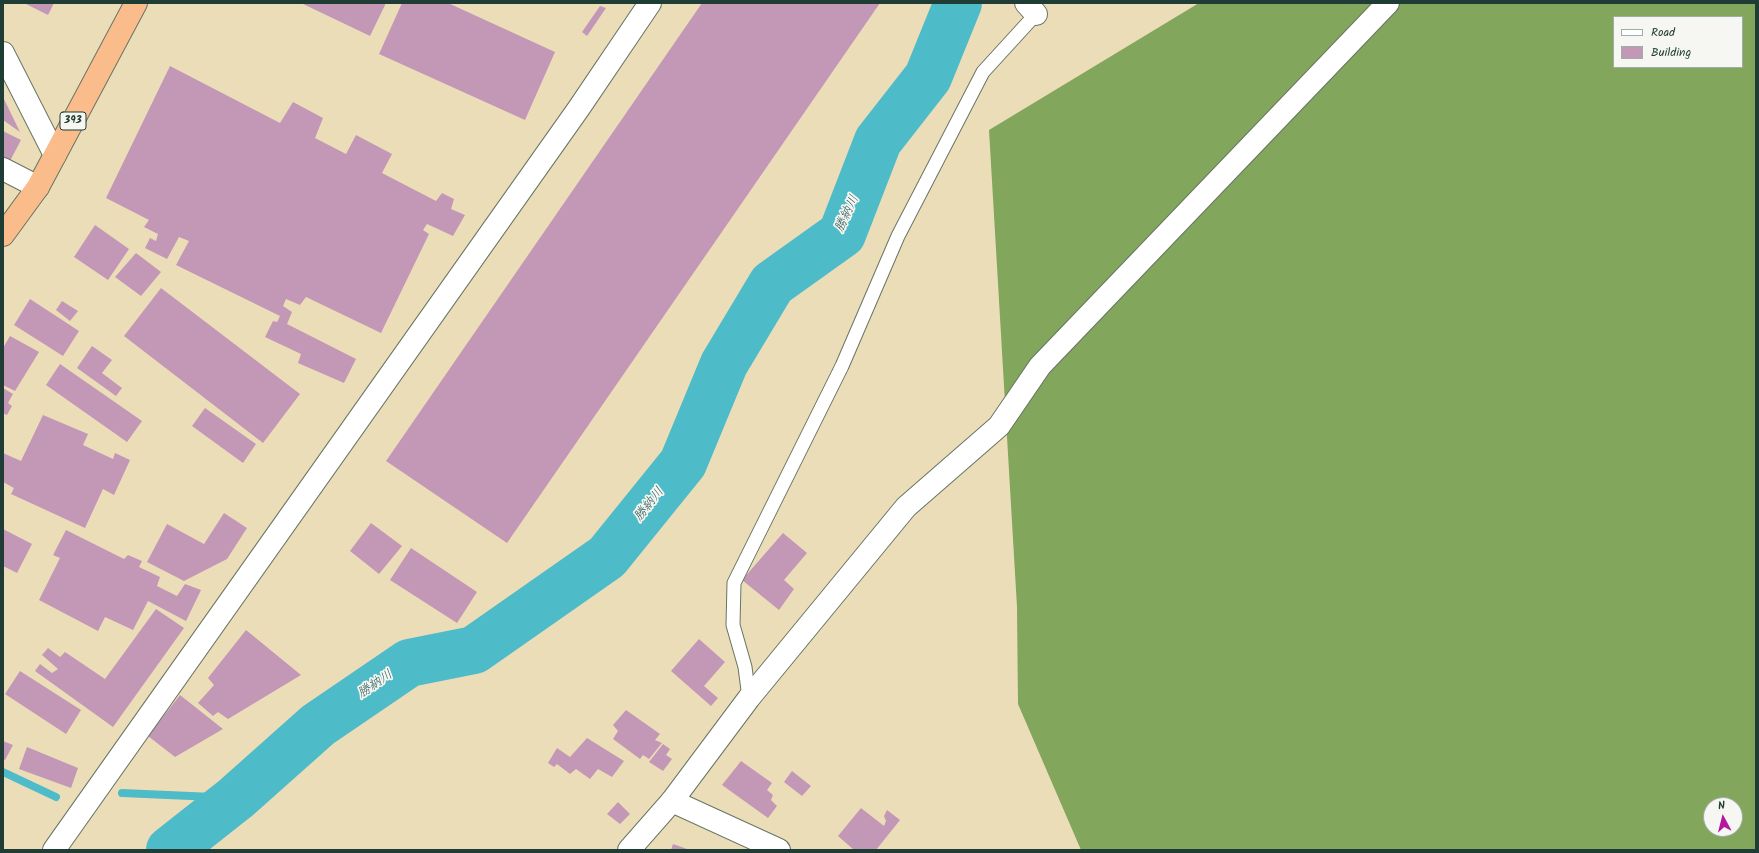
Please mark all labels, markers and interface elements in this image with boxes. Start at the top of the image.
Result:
legend [1613,16,1743,68]
text: Road [1651,23,1675,42]
text: Building [1651,43,1691,62]
road number: 393 [60,112,86,130]
water label: 勝納川 [833,193,863,235]
water label: 勝納川 [632,485,668,525]
water label: 勝納川 [355,668,397,702]
north arrow [1703,797,1743,837]
text: N [1717,797,1726,815]

